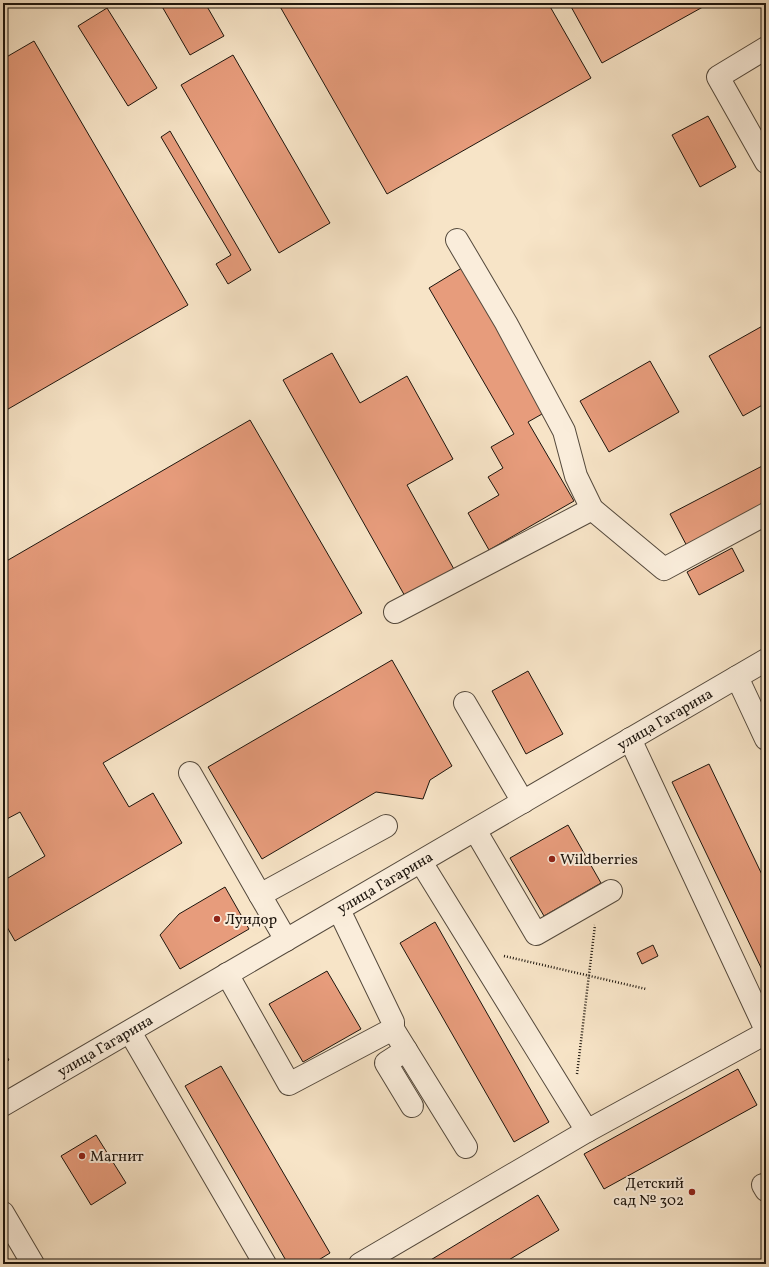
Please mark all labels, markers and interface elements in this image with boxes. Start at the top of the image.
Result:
street label: улица Гагарина [614,684,717,757]
street label: улица Гагарина [334,847,437,920]
place label: Wildberries [560,850,638,871]
marker: Wildberries [547,854,557,864]
place label: Луидор [225,910,277,931]
marker: Луидор [212,914,222,924]
street label: улица Гагарина [54,1011,158,1083]
place label: Магнит [90,1147,144,1168]
marker: Магнит [77,1151,87,1161]
place label: Детский сад № 302 [613,1174,684,1212]
marker: Детский сад № 302 [687,1187,697,1197]

